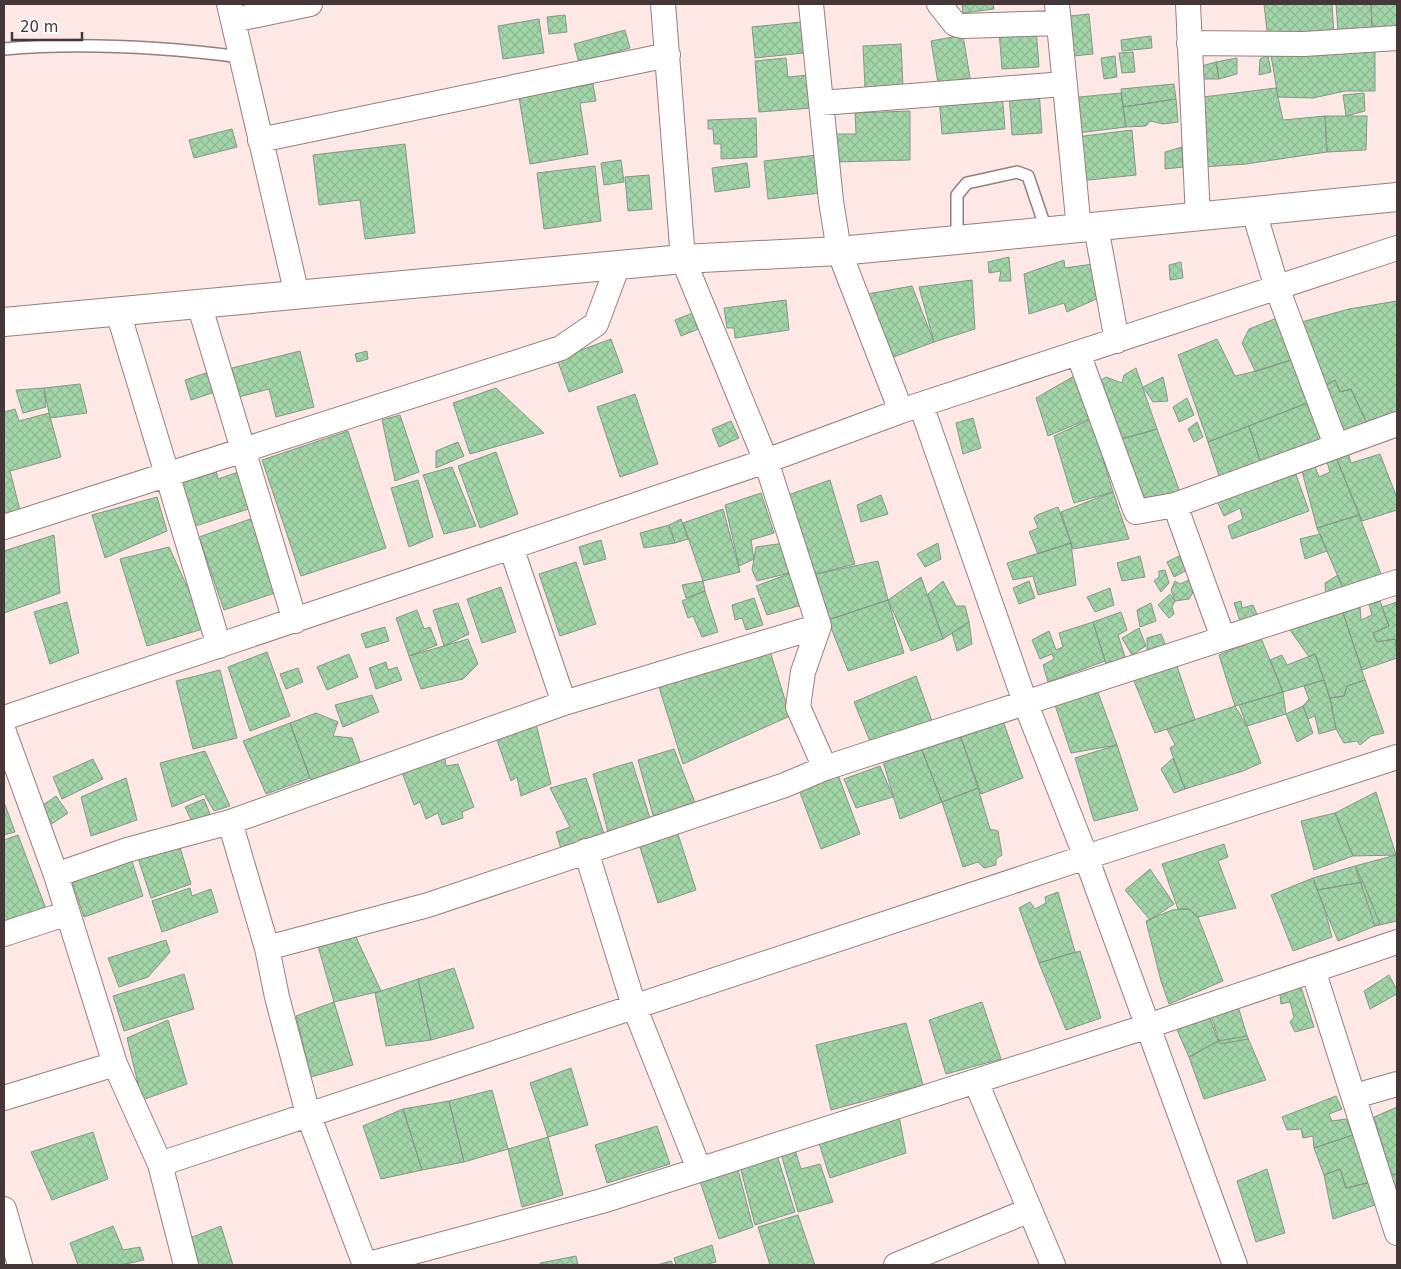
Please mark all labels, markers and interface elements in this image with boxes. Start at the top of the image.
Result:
scale bar [12,10,82,42]
text: 20 m [20,18,58,36]

